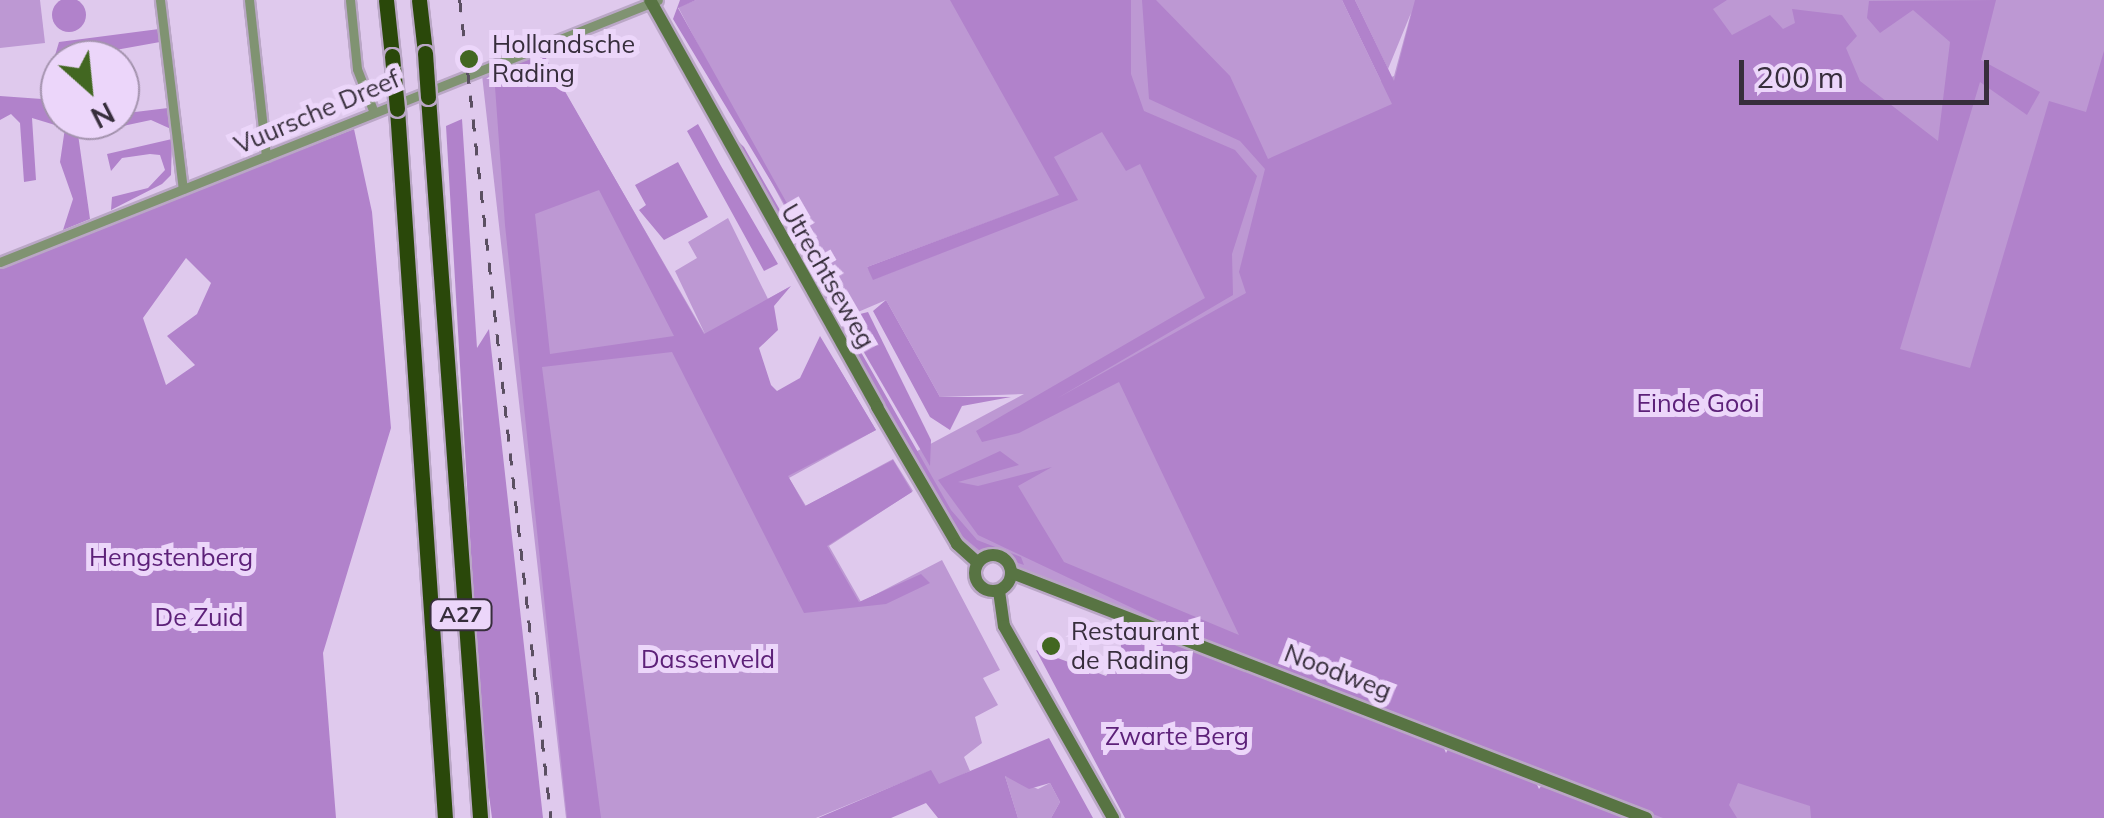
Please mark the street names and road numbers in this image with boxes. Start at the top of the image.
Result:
street label: Vuursche Dreef [230,64,404,160]
street label: Utrechtseweg [775,199,881,353]
road number: A27 [428,598,494,632]
street label: Noodweg [1280,638,1396,706]

